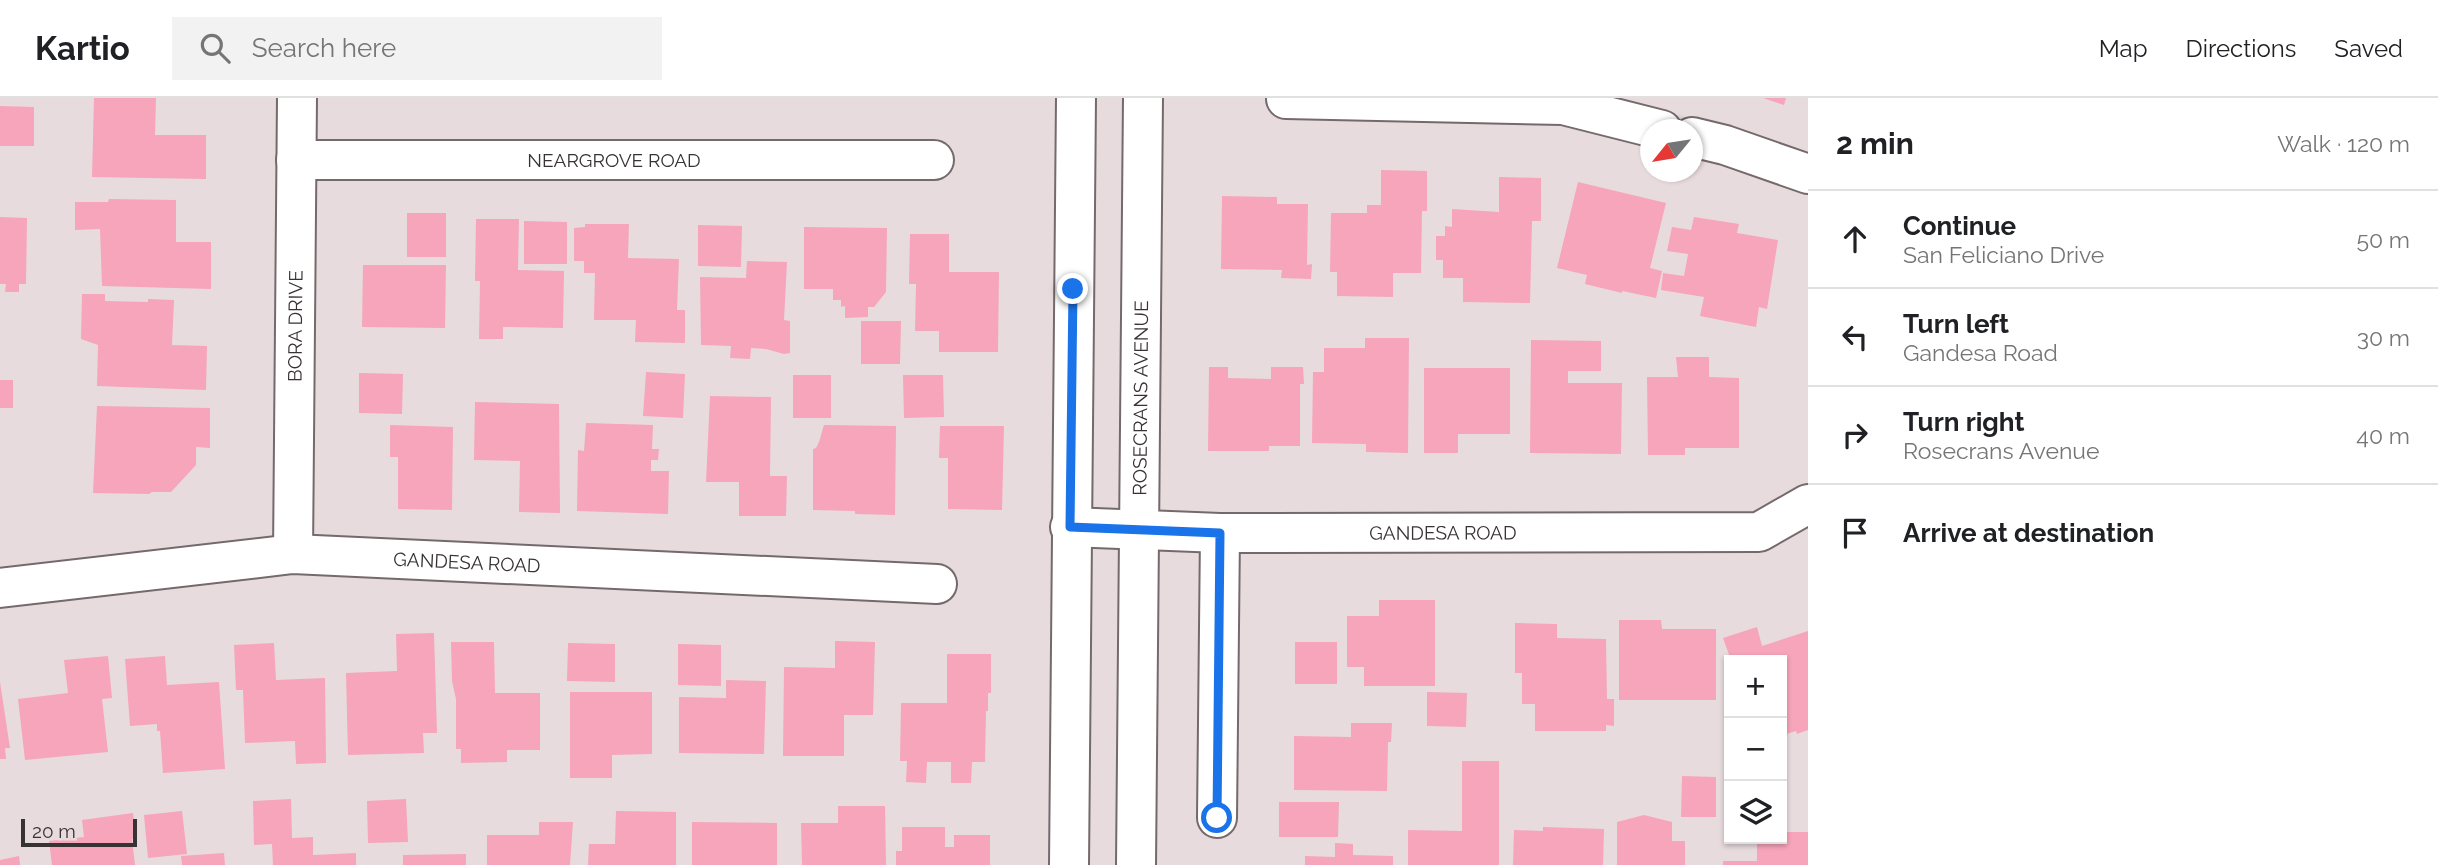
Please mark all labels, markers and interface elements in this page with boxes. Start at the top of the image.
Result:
search box [172,17,662,80]
text: Kartio [35,29,130,68]
icon: search [196,29,234,67]
text: Search here [252,33,396,63]
text: Map [2099,34,2148,63]
text: Directions [2186,34,2296,63]
text: Saved [2334,34,2403,63]
north arrow [1640,119,1703,182]
text: 2 min [1836,126,1914,161]
text: Walk · 120 m [2277,130,2410,157]
street label: NEARGROVE ROAD [527,149,701,171]
text: Continue [1903,211,2016,241]
icon: ahead [1836,220,1874,258]
text: 50 m [2356,226,2410,253]
text: San Feliciano Drive [1903,241,2104,268]
street label: BORA DRIVE [284,270,306,382]
route end [1057,273,1088,304]
street label: ROSECRANS AVENUE [1128,300,1152,496]
text: Turn left [1903,309,2009,339]
icon: left [1836,318,1874,356]
text: 30 m [2357,324,2410,351]
text: Gandesa Road [1903,339,2058,366]
text: Turn right [1903,407,2024,437]
icon: right [1836,416,1874,454]
text: 40 m [2356,422,2410,449]
text: Rosecrans Avenue [1903,437,2100,464]
icon: arrive [1836,514,1874,552]
text: Arrive at destination [1903,518,2154,548]
street label: GANDESA ROAD [1369,521,1517,544]
street label: GANDESA ROAD [393,548,541,577]
map controls [1724,655,1787,844]
button: + [1724,655,1787,718]
button: − [1724,718,1787,781]
button: layers [1724,781,1787,844]
route start [1201,802,1232,833]
scale bar [21,816,136,848]
text: 20 m [32,820,76,842]

